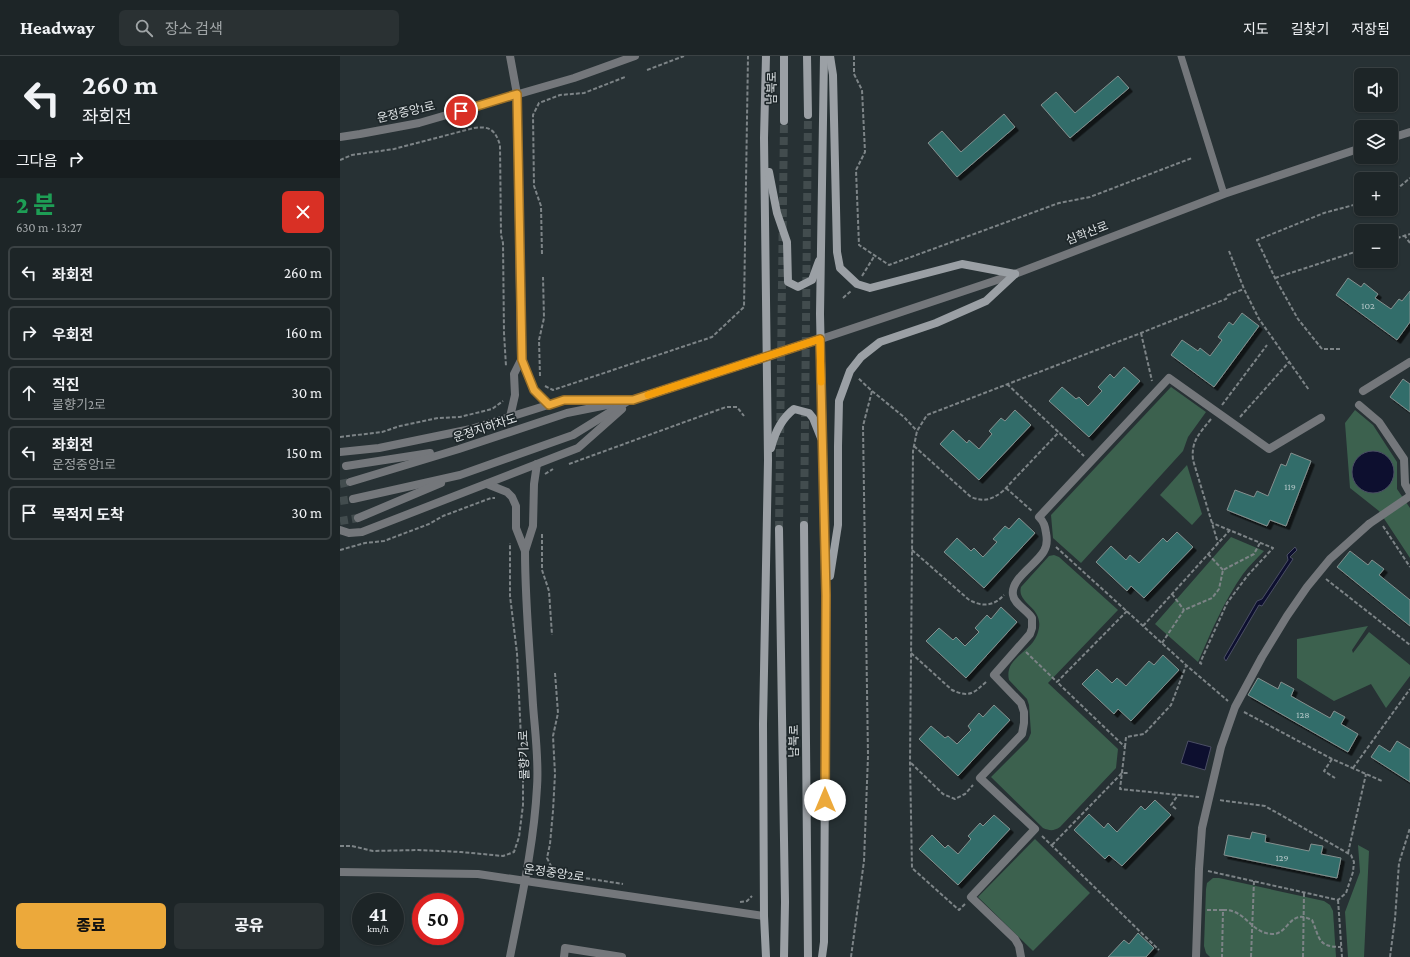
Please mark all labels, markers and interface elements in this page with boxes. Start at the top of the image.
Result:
search box [119,10,399,46]
text: Headway [20,17,95,38]
icon: search [133,17,155,39]
text: 장소 검색 [165,21,223,37]
text: 지도 [1243,21,1269,37]
text: 길찾기 [1291,21,1329,37]
text: 저장됨 [1351,21,1390,37]
map controls [1354,68,1398,268]
button: sound [1354,68,1398,112]
text: 260 m [82,69,158,100]
street label: 남북로 [765,71,779,105]
icon: left [16,72,68,124]
pin [444,94,478,128]
street label: 운정중앙1로 [376,99,436,125]
icon: arrive [450,100,472,122]
text: 좌회전 [82,107,132,127]
button: layers [1354,120,1398,164]
icon: right [65,148,87,170]
text: 그다음 [16,153,57,169]
button: + [1354,172,1398,216]
text: 2 분 [16,191,55,218]
button: close [282,191,324,233]
street label: 심학산로 [1064,219,1110,247]
text: 630 m · 13:27 [16,220,82,235]
button: − [1354,224,1398,268]
icon: left [18,262,40,284]
text: 260 m [284,265,322,281]
text: 좌회전 [52,267,93,283]
house number: 102 [1361,300,1375,311]
icon: right [18,322,40,344]
text: 160 m [286,325,322,341]
text: 우회전 [52,327,93,343]
text: 직진 [52,377,80,393]
icon: ahead [18,382,40,404]
text: 30 m [292,385,322,401]
text: 물향기2로 [52,397,106,412]
street label: 운정지하차도 [451,411,519,445]
text: 좌회전 [52,437,93,453]
icon: left [18,442,40,464]
text: 150 m [287,445,322,461]
text: 운정중앙1로 [52,457,116,472]
house number: 119 [1284,481,1296,492]
icon: arrive [18,502,40,524]
text: 30 m [292,505,322,521]
text: 목적지 도착 [52,507,124,523]
house number: 128 [1296,709,1310,720]
street label: 남북로 [787,724,801,758]
street label: 물향기2로 [516,730,532,780]
position arrow [804,779,846,821]
house number: 129 [1275,852,1289,863]
street label: 운정중앙2로 [523,862,585,884]
speed limit sign: 50 [412,893,464,945]
button: 종료 [16,903,166,949]
button: 공유 [174,903,324,949]
text: 41 [369,903,387,925]
text: km/h [367,923,389,934]

